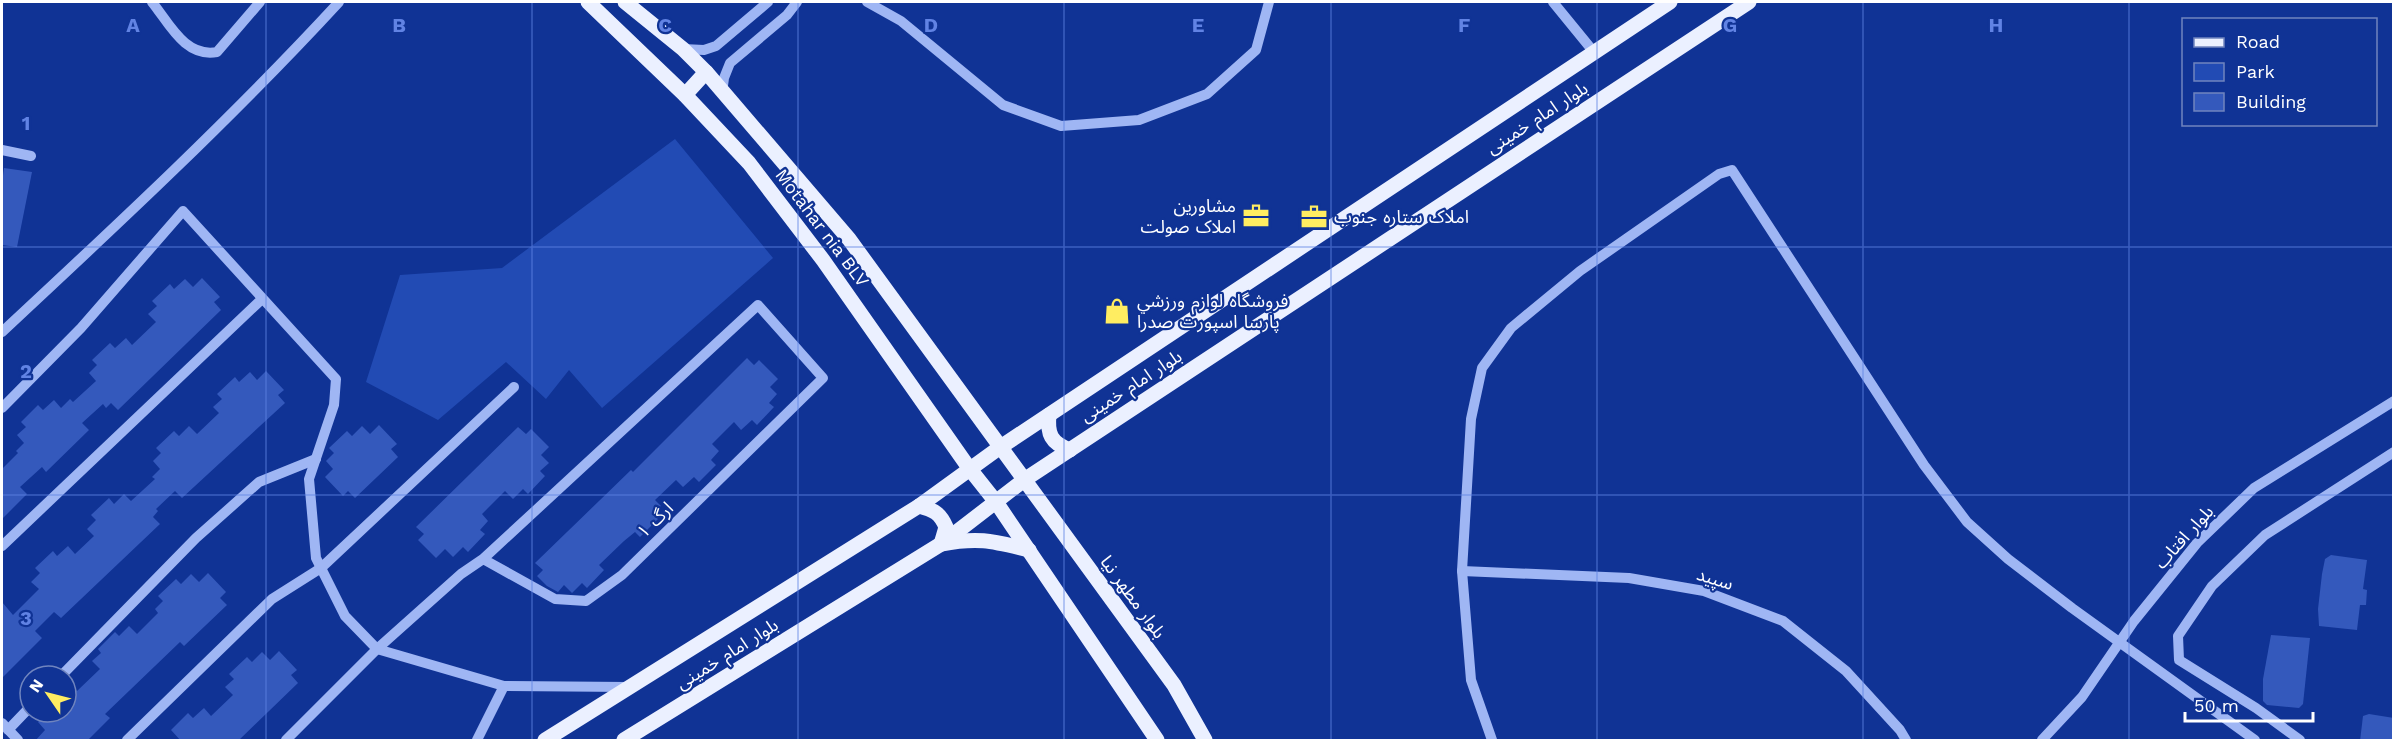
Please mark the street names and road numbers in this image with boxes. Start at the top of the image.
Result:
street label: بلوار امام خمینی [1482,77,1594,162]
street label: Motahar nia BLV [771,165,874,291]
street label: بلوار امام خمینی [1076,345,1188,430]
street label: ارگ ۱ [632,497,678,543]
street label: بلوار افتاب [2150,501,2218,573]
street label: بلوار مطهر نیا [1096,551,1170,643]
street label: سپید [1694,563,1736,595]
street label: بلوار امام خمینی [672,614,784,697]

